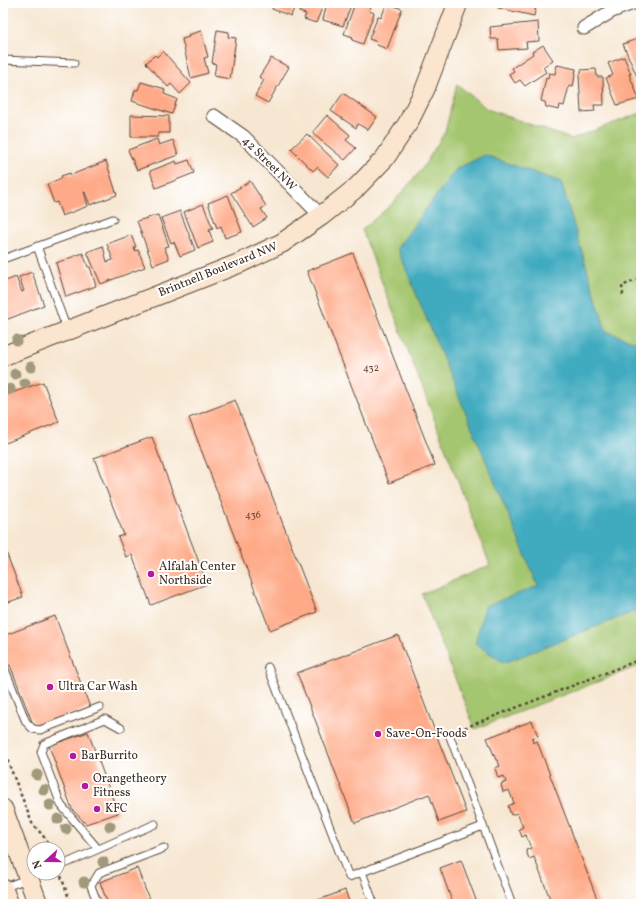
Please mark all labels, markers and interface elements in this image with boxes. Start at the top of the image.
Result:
street label: 42 Street NW [238,133,300,195]
street label: Brintnell Boulevard NW [156,239,280,301]
house number: 432 [363,361,379,375]
house number: 436 [245,508,261,522]
place label: Alfalah Center Northside [159,559,236,589]
marker: Alfalah Center Northside [146,569,156,579]
place label: Ultra Car Wash [58,679,138,695]
marker: Ultra Car Wash [45,682,55,692]
place label: Save-On-Foods [386,726,467,742]
marker: Save-On-Foods [373,729,383,739]
place label: BarBurrito [81,748,138,764]
marker: BarBurrito [68,751,78,761]
place label: Orangetheory Fitness [93,771,167,801]
marker: Orangetheory Fitness [80,781,90,791]
place label: KFC [105,801,128,817]
marker: KFC [92,804,102,814]
north arrow [26,841,66,881]
text: N [30,858,46,870]

